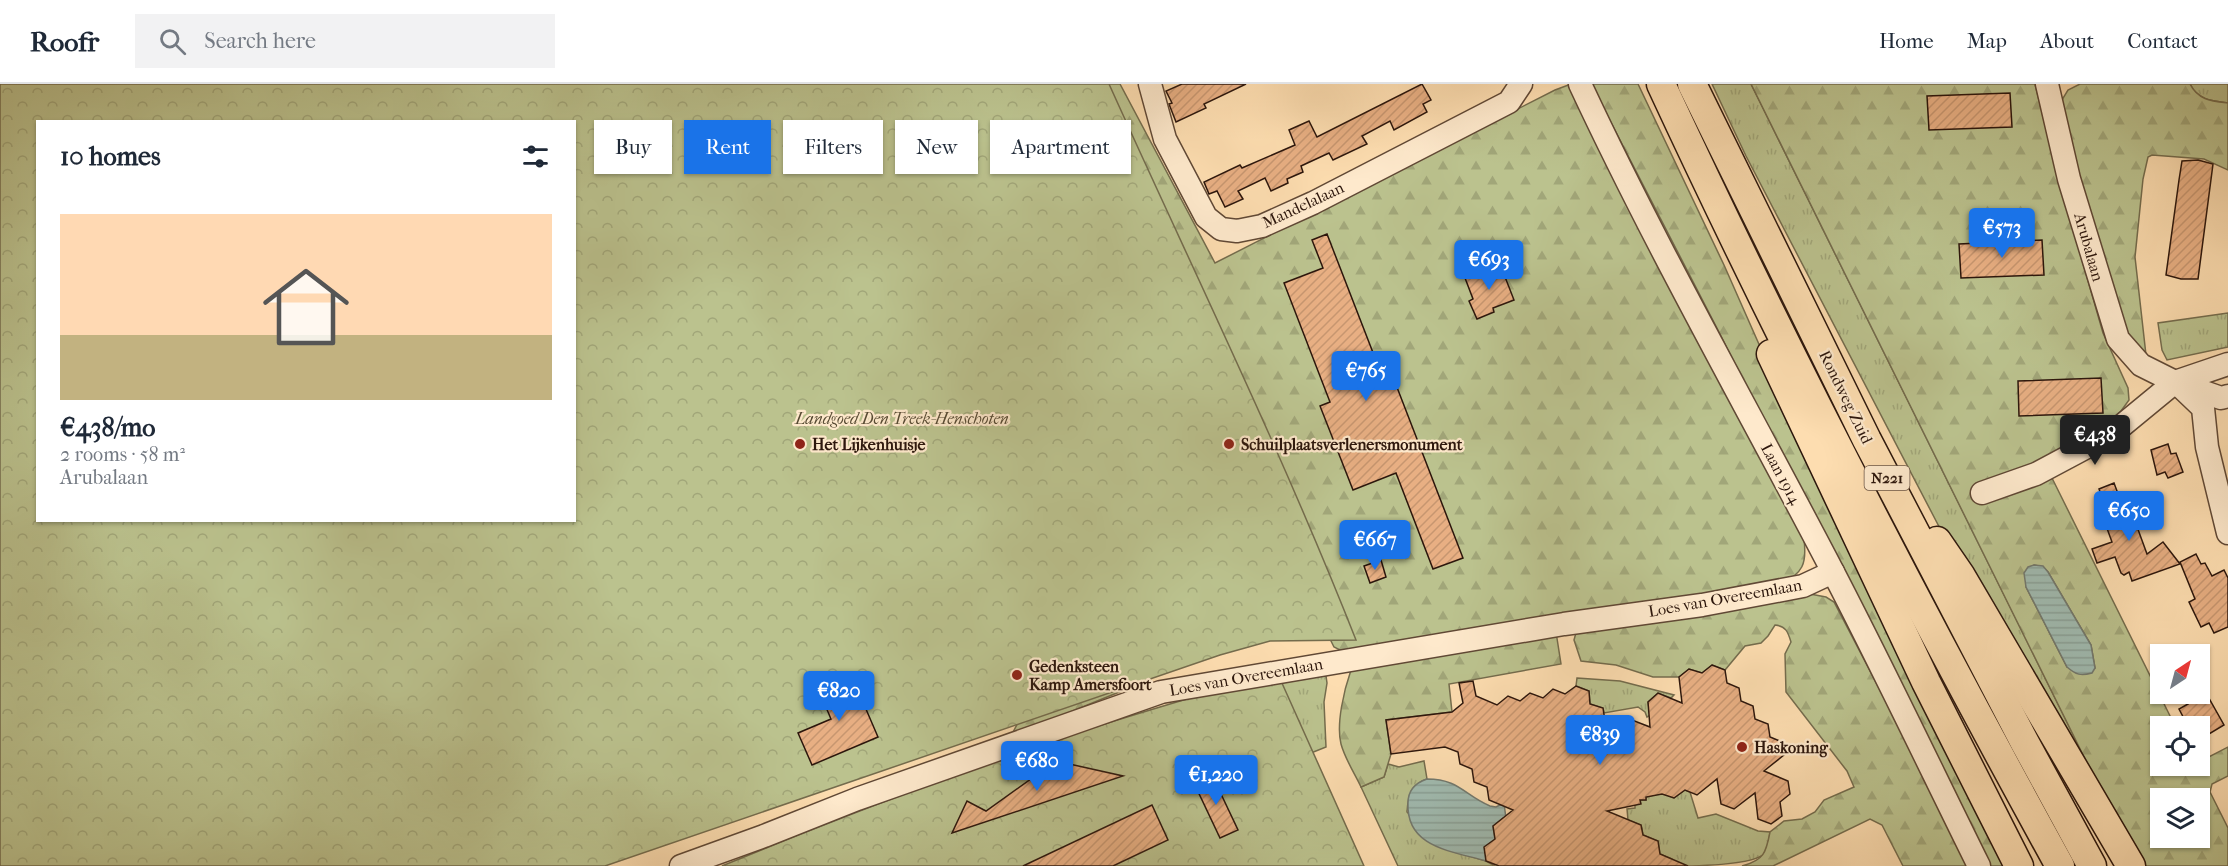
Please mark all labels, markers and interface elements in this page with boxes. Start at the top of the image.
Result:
search box [135,14,555,68]
text: Roofr [30,25,99,58]
icon: search [156,25,189,58]
text: Search here [204,28,316,54]
text: Home [1879,29,1934,53]
text: Map [1967,29,2007,53]
text: About [2040,29,2094,53]
text: Contact [2127,29,2198,53]
chip: Buy [594,120,672,174]
chip: Rent [684,120,771,174]
chip: Filters [783,120,883,174]
chip: New [895,120,978,174]
chip: Apartment [990,120,1131,174]
icon: filters [519,140,552,173]
text: 10 homes [60,141,161,172]
street label: Mandelalaan [1259,177,1348,232]
pin: €573 [1966,208,2038,259]
street label: Arubalaan [2070,210,2108,284]
text: €573 [1983,216,2021,239]
pin: €693 [1453,240,1525,291]
text: €693 [1468,248,1510,271]
icon: home [252,253,360,361]
street label: Rondweg Zuid [1815,347,1877,447]
pin: €765 [1330,351,1402,402]
text: €765 [1345,359,1387,382]
park label: Landgoed Den Treek-Henschoten [794,409,1009,428]
text: €438/mo [60,412,156,443]
pin: €438 [2059,415,2131,466]
text: €438 [2074,423,2116,446]
place label: Het Lijkenhuisje [812,435,926,454]
place label: Schuilplaatsverlenersmonument [1241,435,1463,455]
marker: Het Lijkenhuisje [793,437,807,451]
marker: Schuilplaatsverlenersmonument [1222,437,1236,451]
street label: Laan 1914 [1757,440,1805,508]
text: 2 rooms · 58 m² [60,443,185,466]
text: Arubalaan [60,466,148,489]
road number: N221 [1864,466,1910,490]
pin: €650 [2093,491,2165,542]
text: €650 [2108,499,2150,522]
pin: €667 [1339,520,1411,571]
text: €667 [1353,528,1397,551]
street label: Loes van Overeemlaan [1647,575,1804,621]
north arrow [2150,644,2210,704]
map controls [2150,644,2210,848]
street label: Loes van Overeemlaan [1168,654,1325,700]
place label: Gedenksteen Kamp Amersfoort [1029,657,1152,695]
marker: Gedenksteen Kamp Amersfoort [1010,668,1024,682]
pin: €820 [803,671,875,722]
text: €820 [817,679,861,702]
pin: €839 [1564,715,1636,766]
button: locate [2150,716,2210,776]
text: €839 [1580,723,1620,746]
place label: Haskoning [1754,738,1828,758]
marker: Haskoning [1735,740,1749,754]
pin: €680 [1001,741,1073,792]
text: €680 [1015,749,1059,772]
pin: €1,220 [1167,755,1265,806]
text: €1,220 [1189,763,1243,786]
button: layers [2150,788,2210,848]

